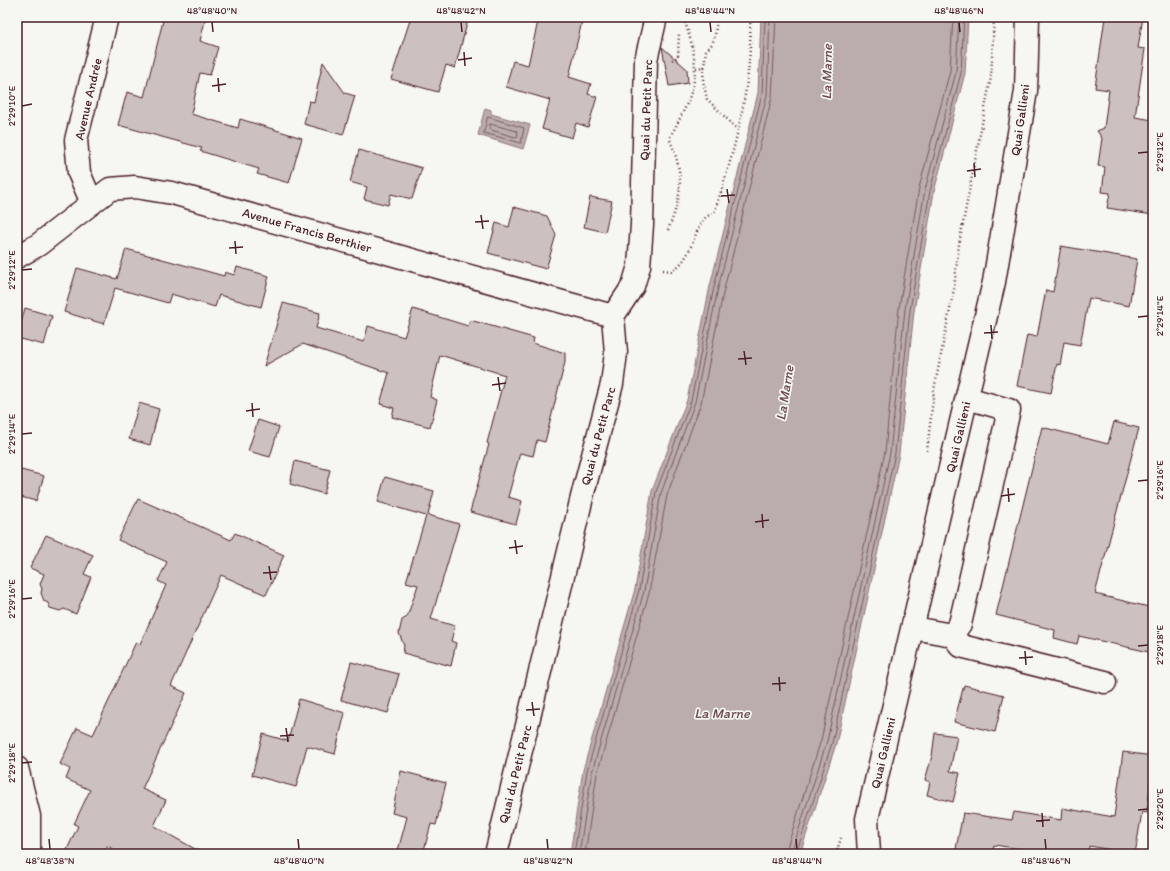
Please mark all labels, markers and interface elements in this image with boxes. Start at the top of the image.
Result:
text: 48°48'40"N [187,4,237,17]
text: 48°48'42"N [436,4,486,17]
text: 48°48'44"N [685,4,735,17]
text: 48°48'46"N [934,4,984,17]
water label: La Marne [818,43,836,100]
street label: Avenue Andrée [71,57,105,141]
street label: Quai du Petit Parc [637,59,655,161]
street label: Quai Gallieni [1008,83,1032,157]
text: 2°29'10"E [5,85,18,126]
text: 2°29'12"E [1153,132,1166,172]
street label: Avenue Francis Berthier [241,204,374,256]
text: 2°29'12"E [5,250,18,290]
text: 2°29'14"E [1153,295,1166,336]
water label: La Marne [772,363,798,422]
street label: Quai du Petit Parc [578,385,618,487]
street label: Quai Gallieni [943,400,973,474]
text: 2°29'14"E [5,413,18,454]
text: 2°29'16"E [1153,460,1166,500]
text: 2°29'16"E [5,579,18,619]
text: 2°29'18"E [1153,625,1166,665]
water label: La Marne [694,705,751,722]
street label: Quai Gallieni [868,716,898,790]
street label: Quai du Petit Parc [495,723,535,825]
text: 2°29'18"E [5,743,18,783]
text: 2°29'20"E [1153,788,1166,830]
text: 48°48'38"N [25,854,75,867]
text: 48°48'40"N [274,854,324,867]
text: 48°48'42"N [523,854,573,867]
text: 48°48'44"N [772,854,822,867]
text: 48°48'46"N [1021,854,1071,867]

